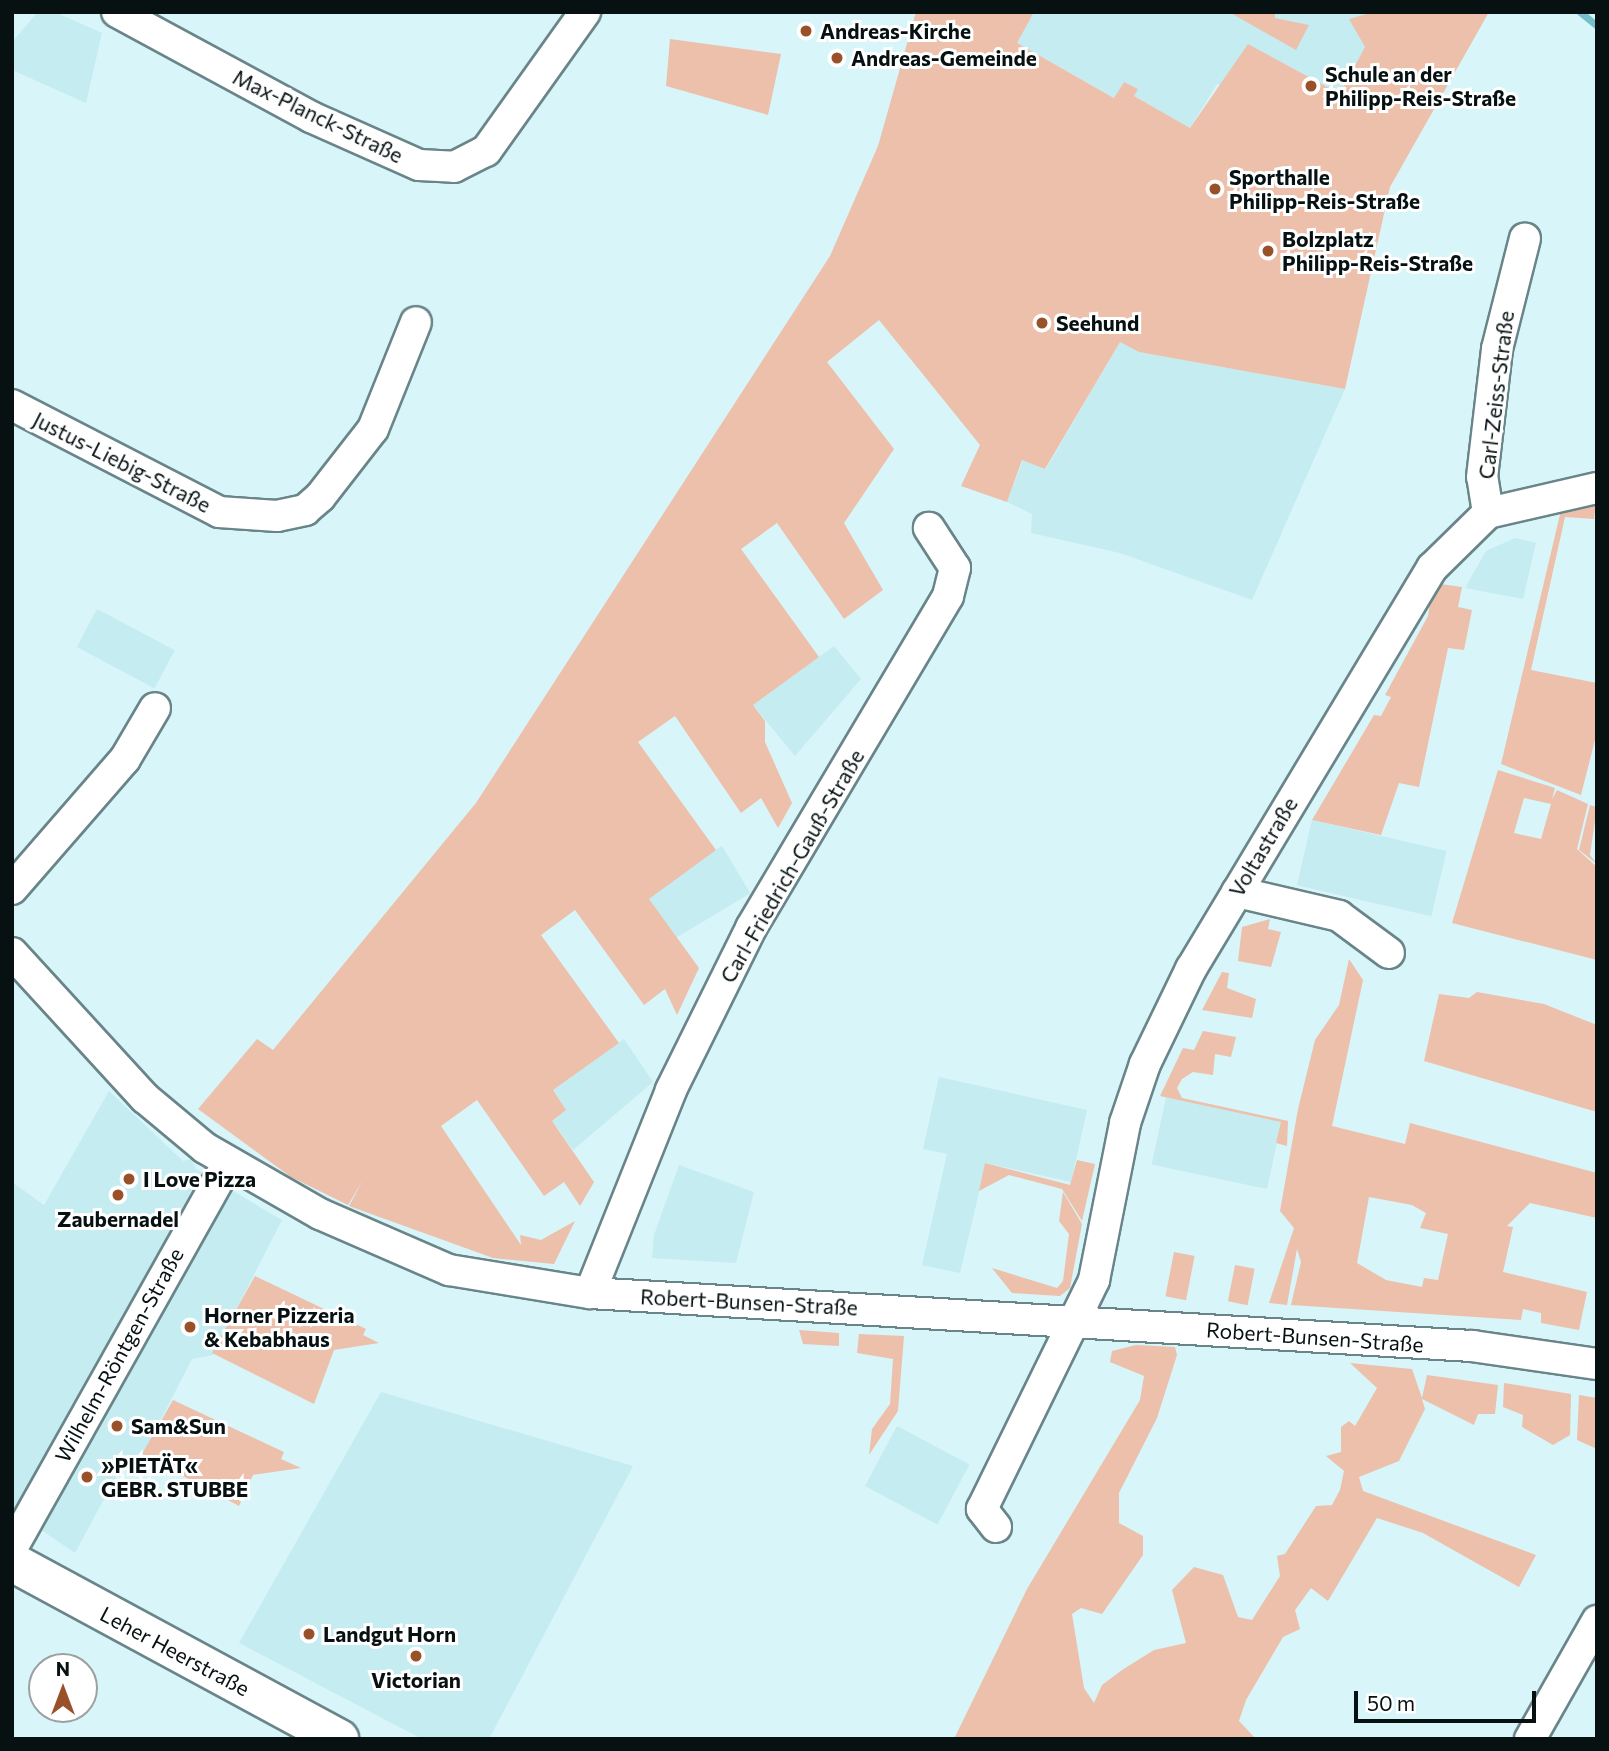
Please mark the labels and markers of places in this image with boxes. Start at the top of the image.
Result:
place label: Andreas-Kirche [820,18,971,44]
marker: Andreas-Kirche [798,23,814,39]
place label: Andreas-Gemeinde [851,45,1037,71]
marker: Andreas-Gemeinde [829,50,845,66]
place label: Schule an der Philipp-Reis-Straße [1325,61,1516,111]
marker: Schule an der Philipp-Reis-Straße [1303,78,1319,94]
place label: Sporthalle Philipp-Reis-Straße [1229,164,1420,214]
marker: Sporthalle Philipp-Reis-Straße [1207,181,1223,197]
place label: Bolzplatz Philipp-Reis-Straße [1282,226,1473,276]
marker: Bolzplatz Philipp-Reis-Straße [1260,243,1276,259]
place label: Seehund [1056,310,1139,336]
marker: Seehund [1034,315,1050,331]
place label: I Love Pizza [143,1166,256,1192]
marker: I Love Pizza [121,1171,137,1187]
marker: Zaubernadel [110,1187,126,1203]
place label: Zaubernadel [57,1206,179,1232]
place label: Horner Pizzeria & Kebabhaus [204,1302,355,1352]
marker: Horner Pizzeria & Kebabhaus [182,1319,198,1335]
place label: Sam&Sun [131,1413,226,1439]
marker: Sam&Sun [109,1418,125,1434]
place label: »PIETÄT« GEBR. STUBBE [101,1452,248,1502]
marker: »PIETÄT« GEBR. STUBBE [79,1469,95,1485]
place label: Landgut Horn [323,1621,456,1647]
marker: Landgut Horn [301,1626,317,1642]
marker: Victorian [408,1648,424,1664]
place label: Victorian [371,1667,461,1693]

